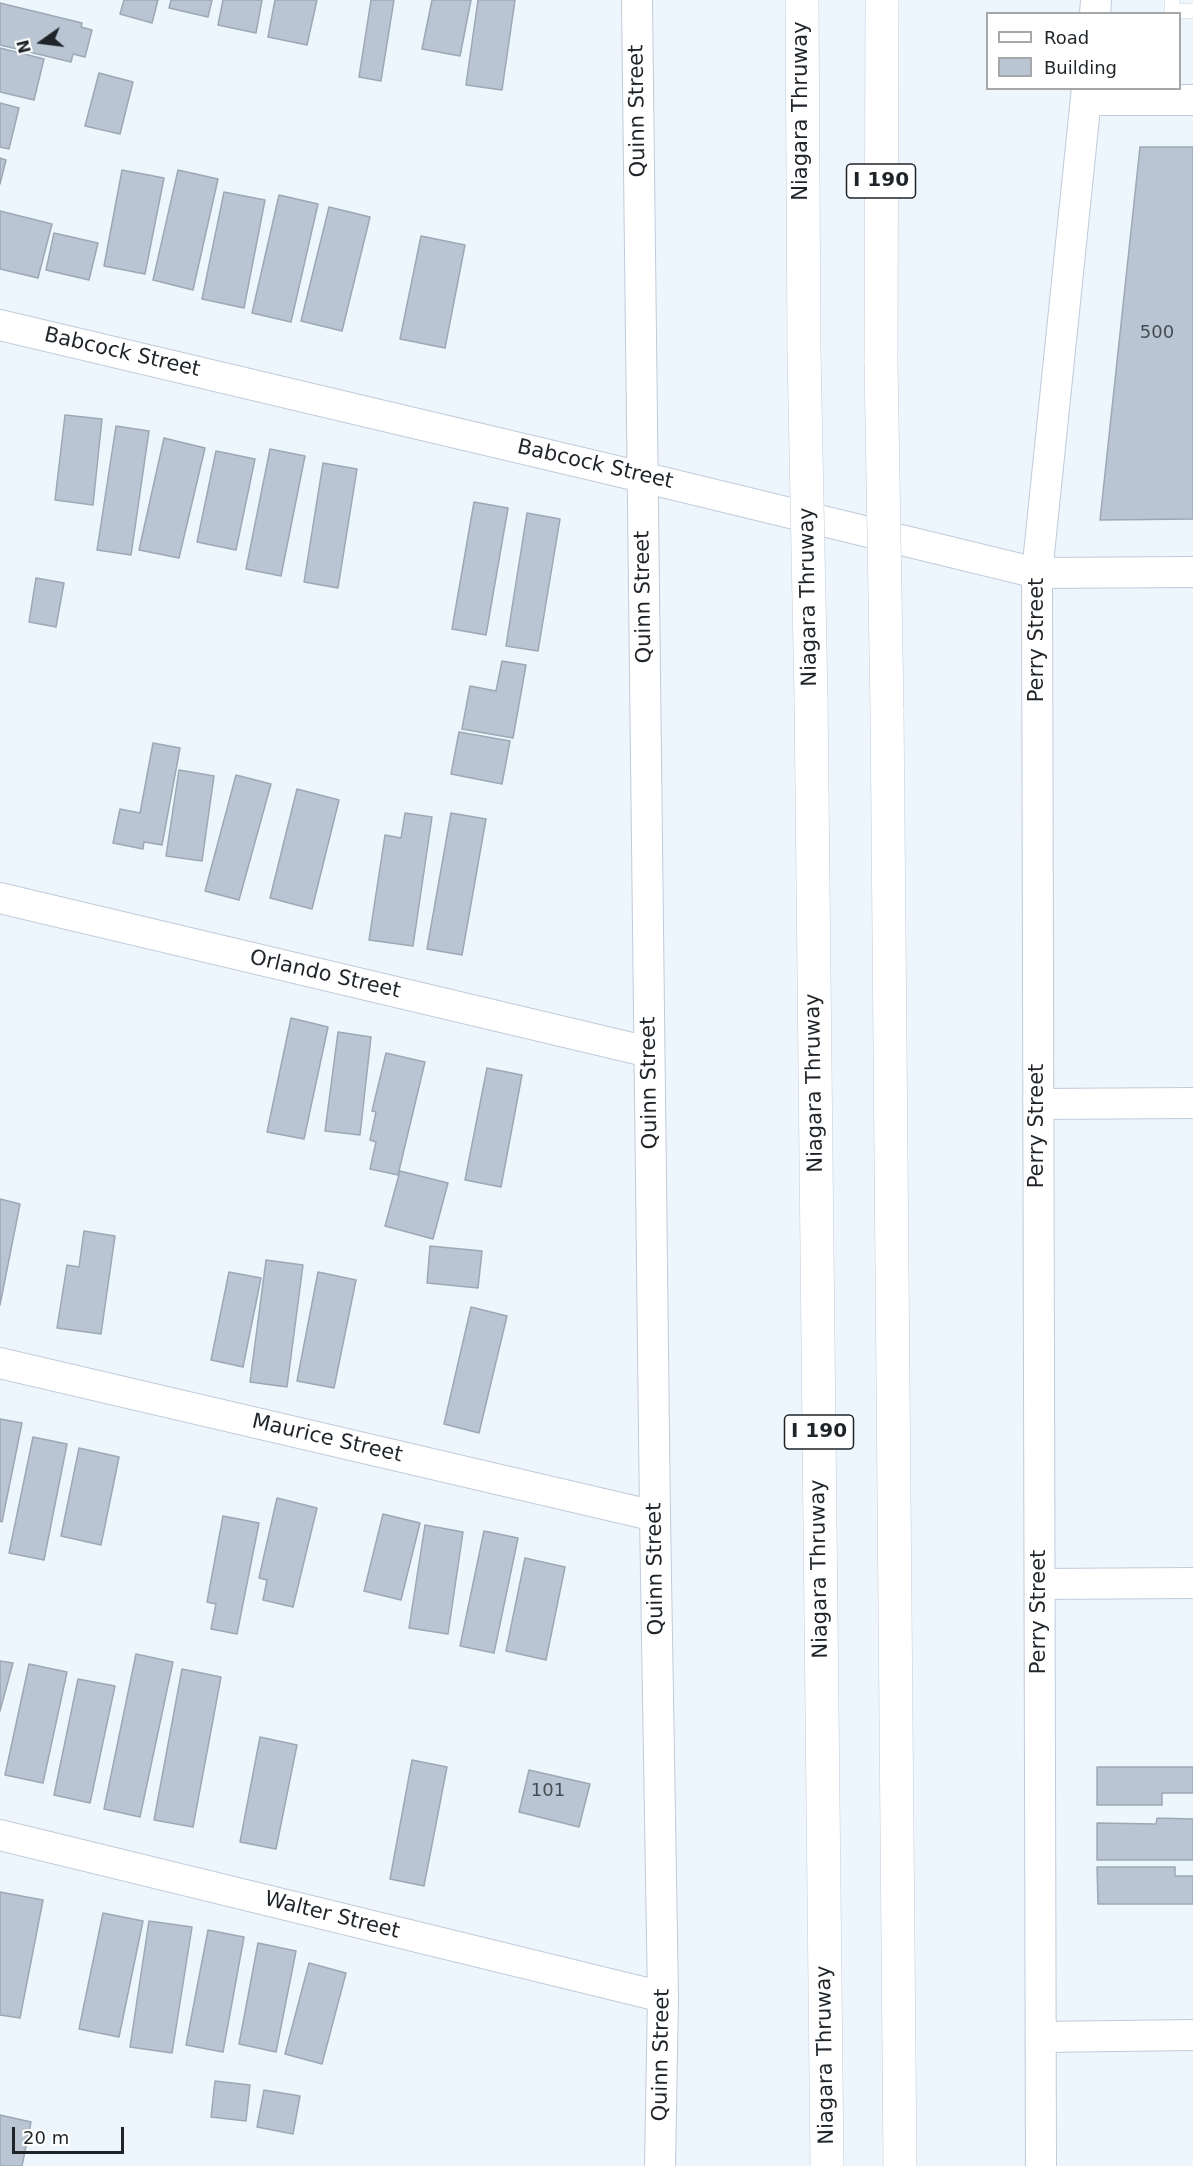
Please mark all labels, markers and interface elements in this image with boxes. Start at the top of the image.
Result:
north arrow [12,12,72,72]
legend [986,12,1181,90]
street label: Niagara Thruway [789,21,815,201]
text: Road [1044,27,1089,48]
text: N [13,38,35,55]
street label: Quinn Street [624,44,652,178]
text: Building [1044,57,1117,78]
road number: I 190 [846,164,916,198]
house number: 500 [1140,322,1174,344]
street label: Babcock Street [42,323,202,383]
street label: Babcock Street [515,435,675,495]
street label: Niagara Thruway [795,507,823,687]
street label: Quinn Street [630,530,658,664]
street label: Perry Street [1025,578,1051,702]
street label: Orlando Street [247,945,403,1005]
street label: Niagara Thruway [801,993,829,1173]
street label: Quinn Street [636,1016,664,1150]
street label: Perry Street [1025,1064,1051,1188]
street label: Maurice Street [249,1409,405,1469]
road number: I 190 [784,1415,854,1449]
street label: Niagara Thruway [806,1479,834,1659]
street label: Quinn Street [642,1502,670,1636]
street label: Perry Street [1027,1550,1053,1674]
house number: 101 [531,1780,565,1802]
street label: Walter Street [262,1887,402,1945]
street label: Niagara Thruway [812,1965,840,2145]
street label: Quinn Street [648,1988,676,2122]
scale bar [15,2115,128,2153]
text: 20 m [23,2127,69,2148]

